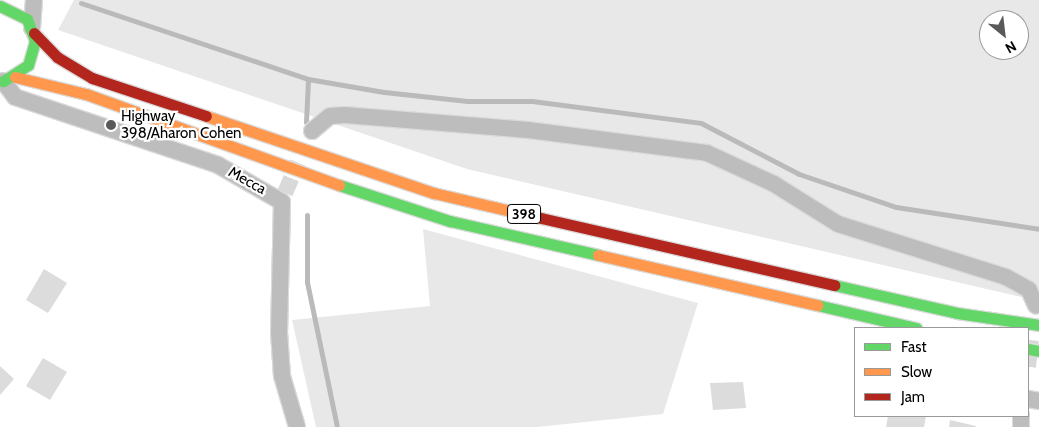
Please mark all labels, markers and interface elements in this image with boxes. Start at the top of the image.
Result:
north arrow [979,10,1029,60]
text: N [1002,37,1019,58]
place label: Highway 398/Aharon Cohen [121,107,241,142]
marker: Highway 398/Aharon Cohen [105,119,117,131]
street label: Mecca [225,163,269,199]
road number: 398 [506,202,542,225]
legend [854,327,1029,417]
text: Fast [901,338,926,356]
text: Slow [901,363,932,381]
text: Jam [901,388,925,406]

